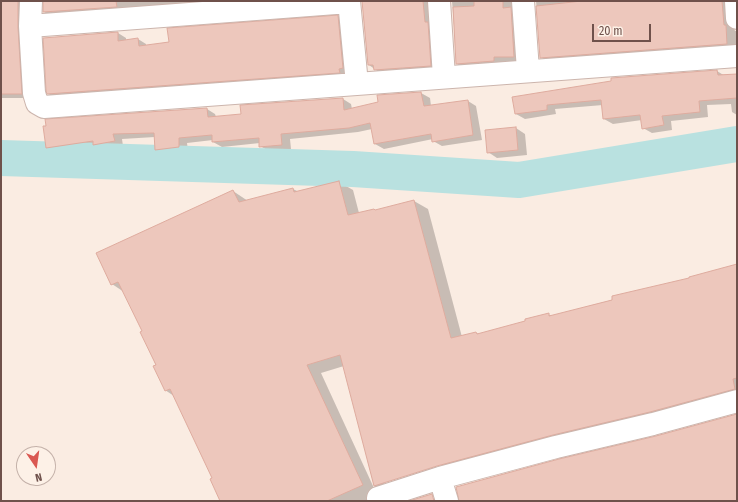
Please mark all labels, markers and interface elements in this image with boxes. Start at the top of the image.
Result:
scale bar [594,16,653,42]
text: 20 m [599,24,623,38]
north arrow [16,446,56,486]
text: N [34,470,43,484]

